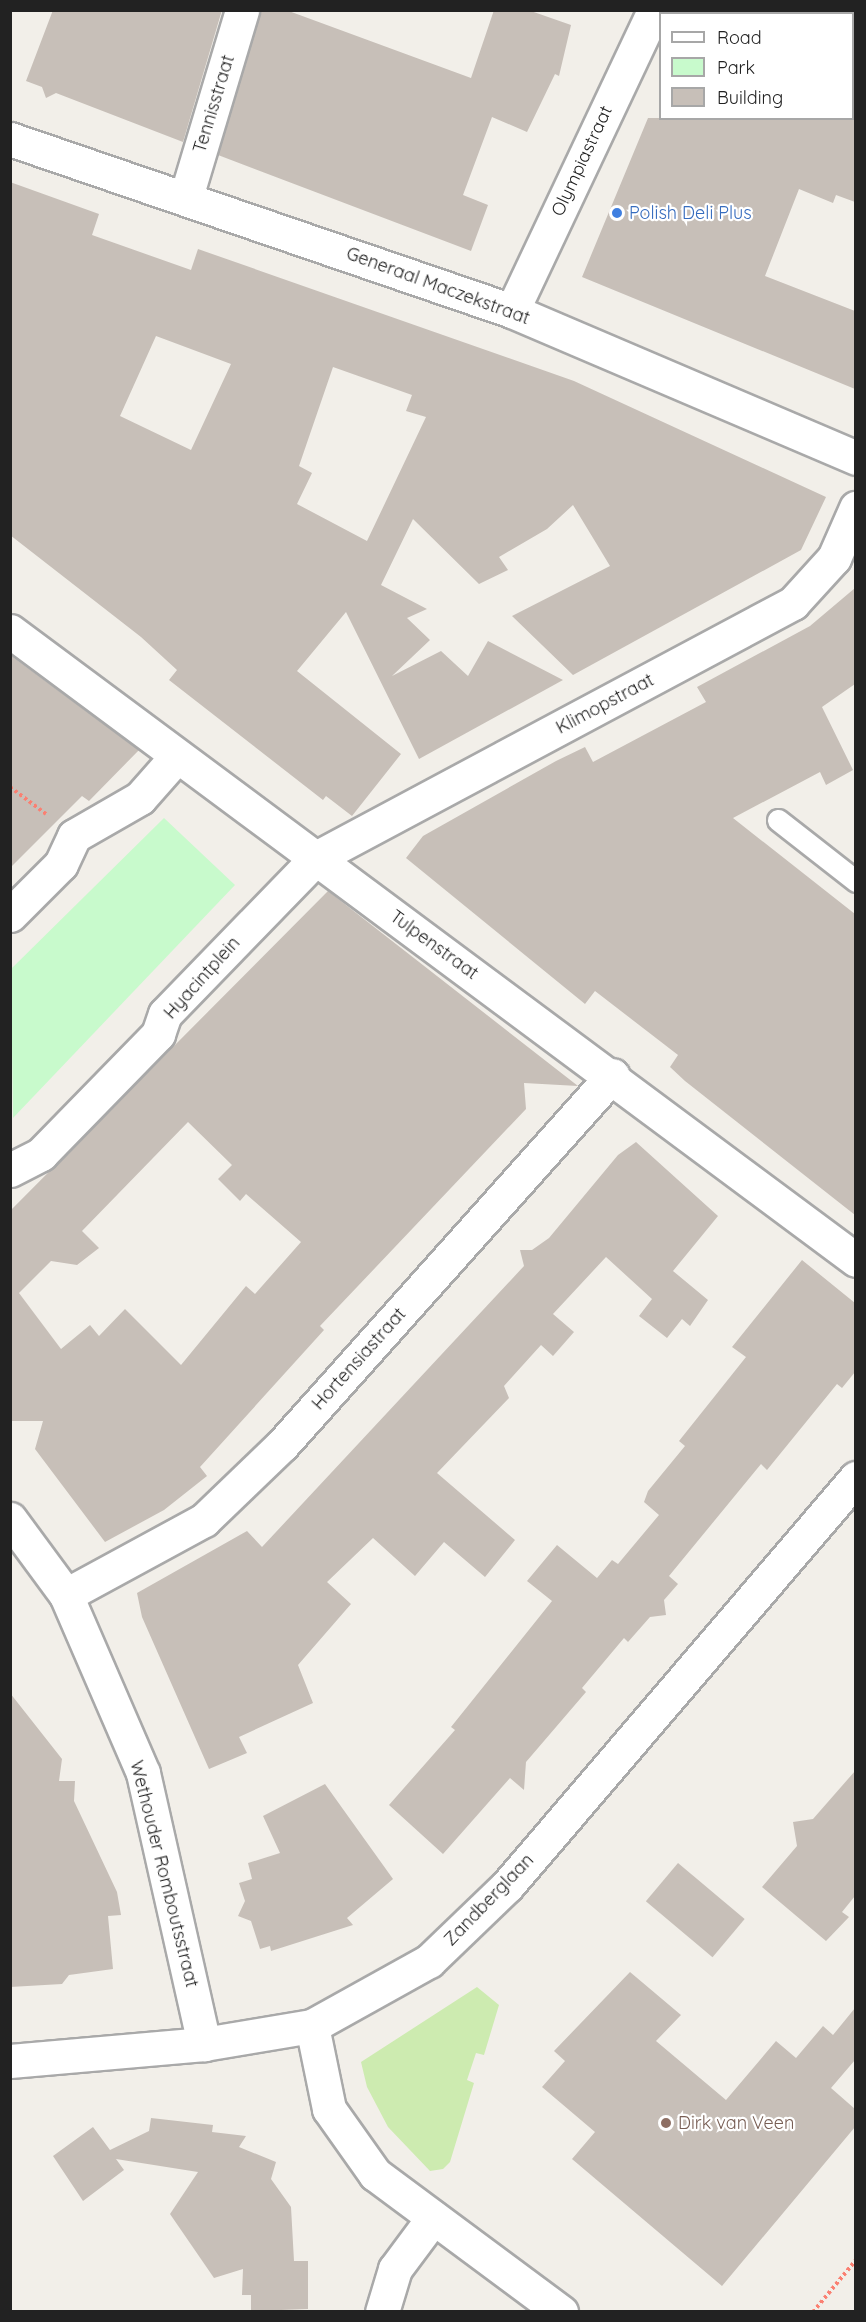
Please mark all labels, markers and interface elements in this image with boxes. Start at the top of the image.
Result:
legend [659,12,854,120]
text: Road [717,26,762,49]
street label: Tennisstraat [189,52,239,156]
text: Park [717,56,755,79]
text: Building [717,86,783,109]
street label: Olympiastraat [547,102,617,220]
place label: Polish Deli Plus [629,202,752,224]
marker: Polish Deli Plus [610,206,624,220]
street label: Generaal Maczekstraat [343,243,533,329]
street label: Klimopstraat [552,669,658,739]
street label: Tulpenstraat [386,906,482,984]
street label: Hyacintplein [159,932,245,1024]
street label: Hortensiastraat [308,1304,410,1414]
street label: Wethouder Romboutsstraat [125,1758,203,1990]
street label: Zandberglaan [440,1850,538,1950]
place label: Dirk van Veen [678,2112,794,2134]
marker: Dirk van Veen [659,2116,673,2130]

